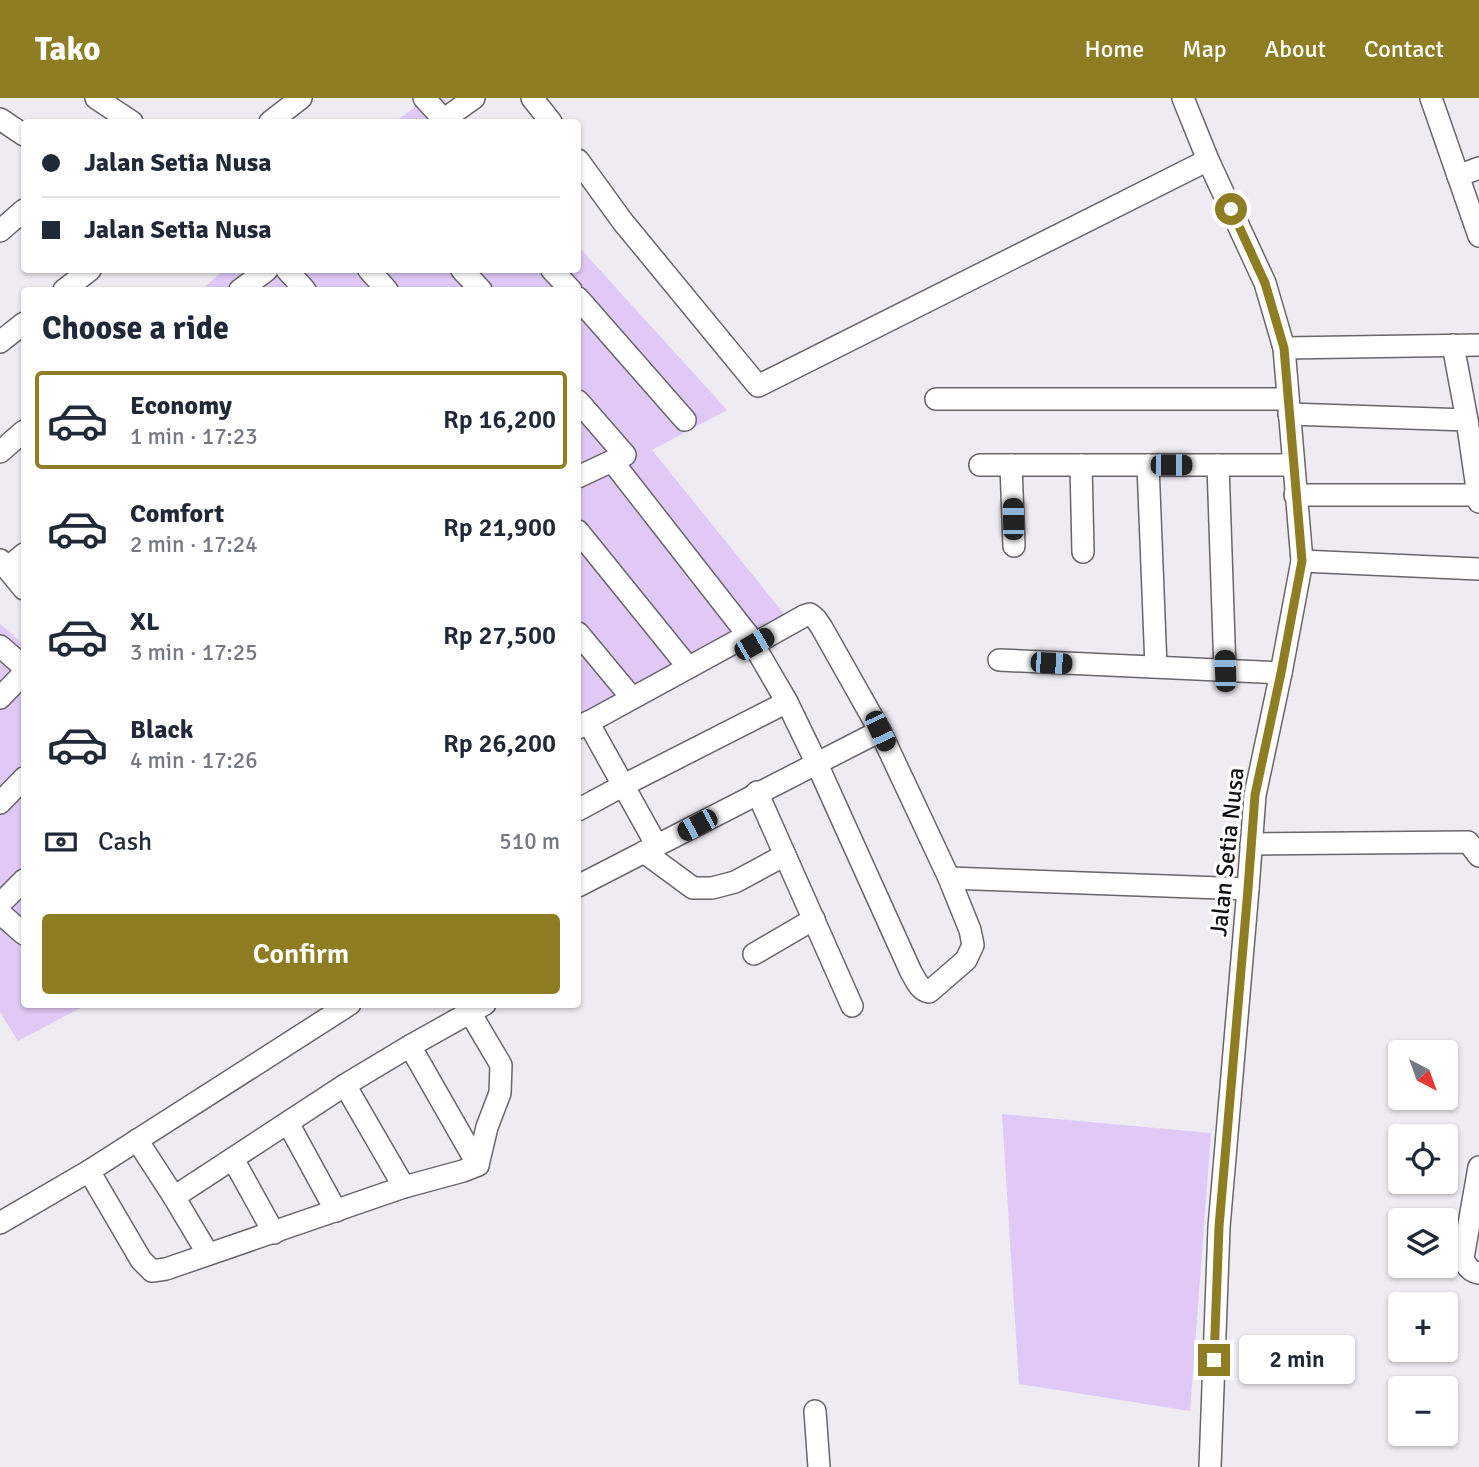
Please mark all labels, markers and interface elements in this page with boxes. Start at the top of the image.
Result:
text: Tako [35,29,100,70]
text: Home [1084,34,1144,64]
text: Map [1182,34,1227,64]
text: About [1265,34,1326,64]
text: Contact [1364,34,1444,64]
text: Jalan Setia Nusa [84,147,272,179]
route start [1215,193,1247,225]
text: Jalan Setia Nusa [84,214,272,246]
text: Choose a ride [42,309,229,348]
icon: car [46,389,109,452]
text: Economy [130,390,232,422]
text: Rp 16,200 [443,404,556,436]
text: 1 min · 17:23 [130,422,258,451]
car [1151,455,1193,476]
icon: car [46,497,109,560]
text: Comfort [130,498,224,530]
car [1003,498,1024,540]
text: Rp 21,900 [443,512,556,544]
text: 2 min · 17:24 [130,530,258,559]
icon: car [46,605,109,668]
text: XL [130,606,160,638]
text: Rp 27,500 [443,620,556,652]
car [731,624,778,664]
text: 3 min · 17:25 [130,638,258,667]
car [1214,650,1237,692]
car [1030,651,1073,675]
car [862,708,899,754]
icon: car [46,713,109,776]
text: Black [130,714,193,746]
text: Rp 26,200 [443,728,556,760]
text: 4 min · 17:26 [130,746,258,775]
street label: Jalan Setia Nusa [1203,766,1251,938]
car [674,806,721,844]
icon: cash [42,823,80,861]
text: Cash [98,826,152,858]
text: 510 m [499,827,560,856]
button: Confirm [42,914,560,994]
north arrow [1388,1040,1458,1110]
map controls [1388,1040,1458,1446]
button: locate [1388,1124,1458,1194]
button: layers [1388,1208,1458,1278]
button: + [1388,1292,1458,1362]
callout: 2 min [1238,1336,1354,1384]
route end [1198,1344,1230,1376]
text: 2 min [1269,1345,1325,1374]
button: − [1388,1376,1458,1446]

